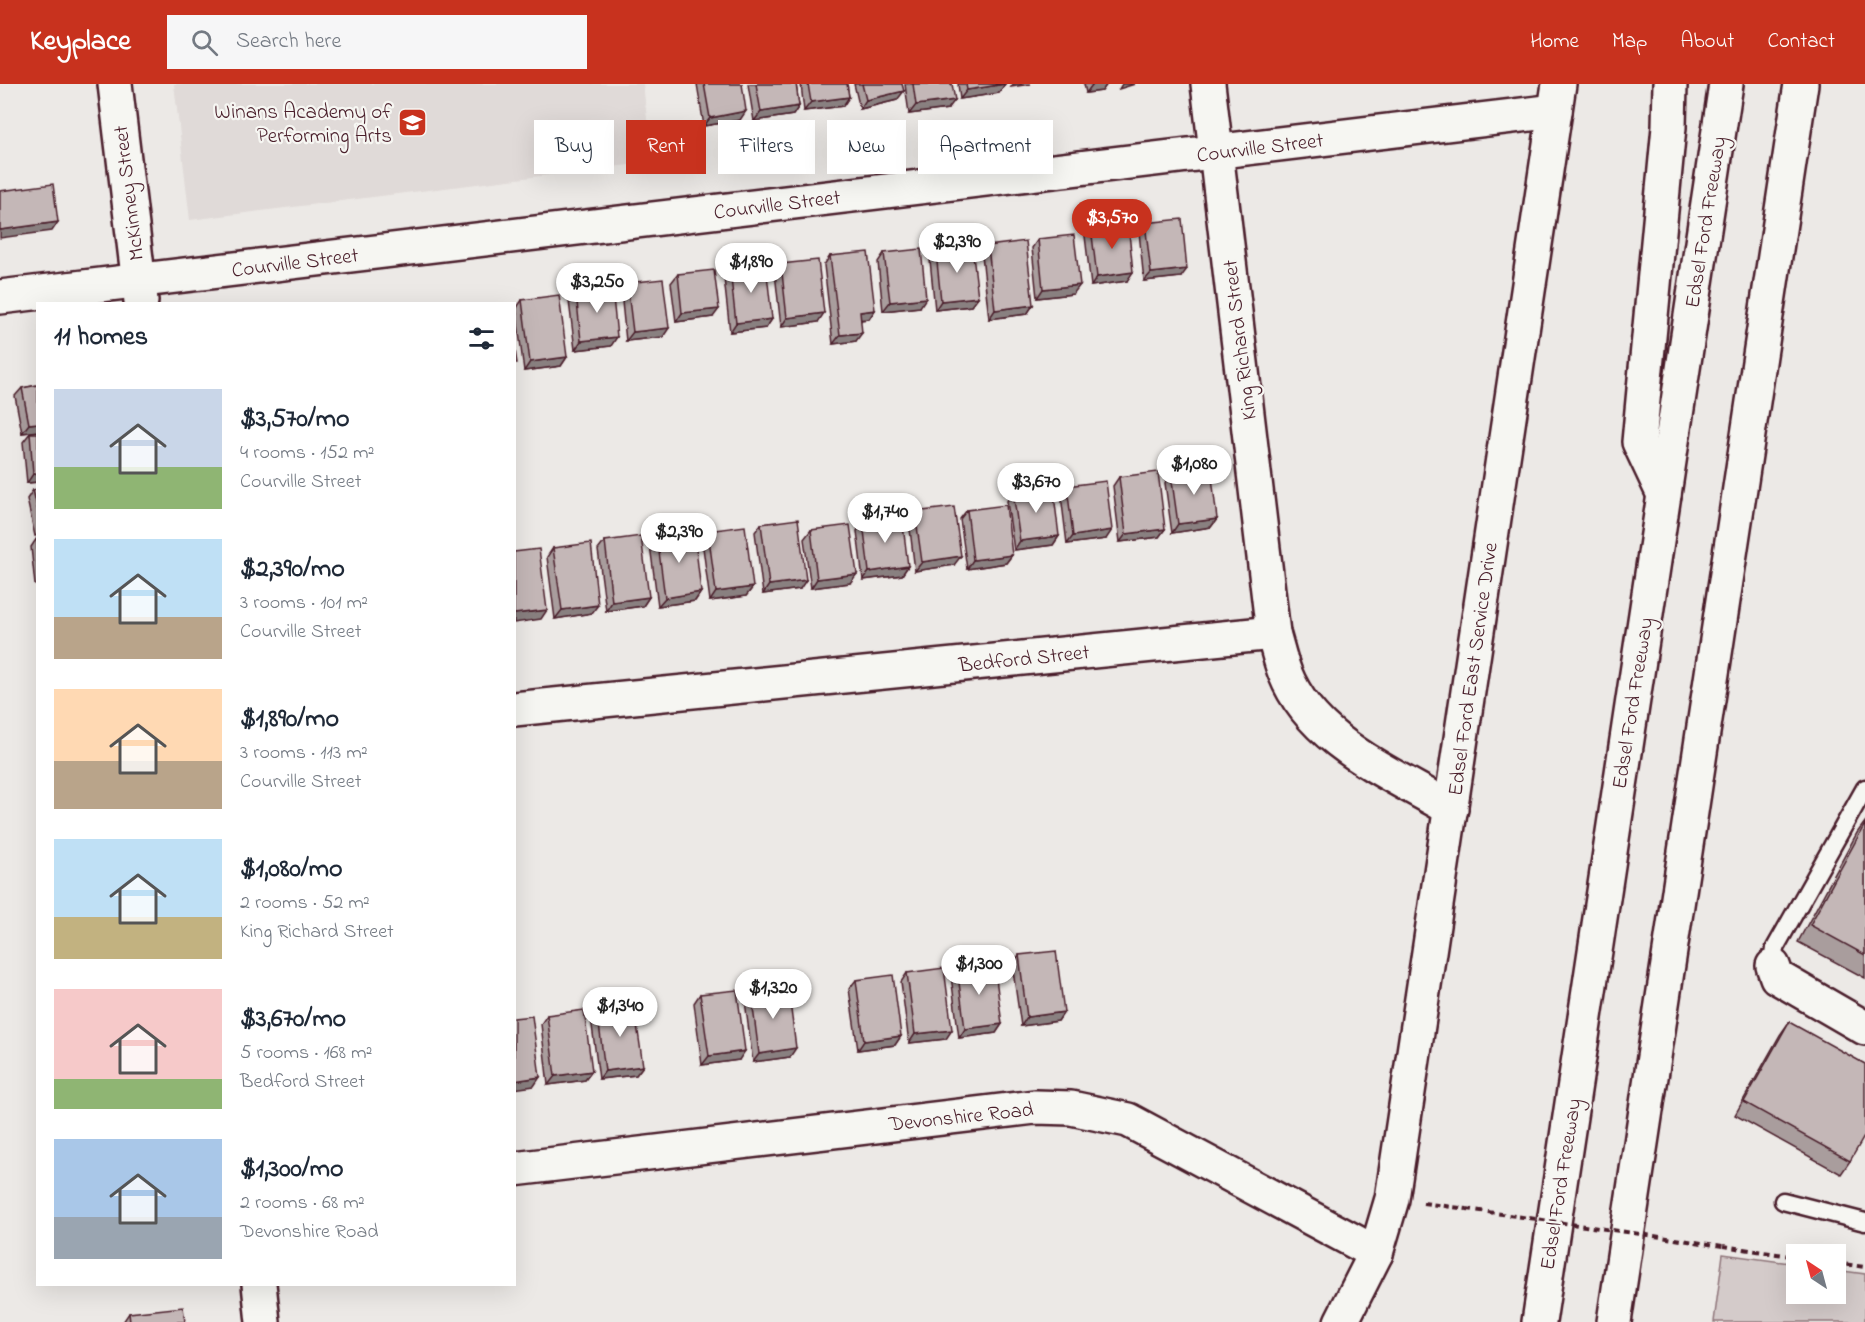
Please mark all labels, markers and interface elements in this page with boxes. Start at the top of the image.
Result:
search box [167,15,587,69]
text: Keyplace [30,22,131,63]
icon: search [188,26,221,59]
text: Search here [236,26,341,58]
text: Home [1530,27,1579,57]
text: Map [1612,27,1647,57]
text: About [1680,27,1734,57]
text: Contact [1767,27,1835,57]
place label: Winans Academy of Performing Arts [214,98,392,154]
school or university icon: Winans Academy of Performing Arts [397,107,429,139]
chip: Buy [534,120,614,174]
chip: Rent [626,120,706,174]
chip: Filters [718,120,815,174]
chip: New [827,120,906,174]
chip: Apartment [918,120,1053,174]
street label: McKinney Street [107,123,155,262]
street label: Courville Street [1195,126,1325,172]
street label: Edsel Ford Freeway [1679,134,1737,311]
street label: Courville Street [712,183,842,229]
pin: $3,570 [1063,199,1161,250]
text: $3,570 [1086,204,1138,233]
pin: $2,390 [908,223,1006,274]
text: $2,390 [933,228,981,257]
street label: Courville Street [230,241,360,287]
pin: $1,890 [702,243,800,294]
text: $1,890 [729,248,773,277]
street label: King Richard Street [1216,258,1268,422]
pin: $3,250 [548,263,646,314]
text: $3,250 [570,268,624,297]
text: 11 homes [54,319,148,357]
icon: filters [465,322,498,355]
text: $3,570/mo [240,401,350,439]
icon: home [102,413,174,485]
text: 4 rooms · 152 m² [240,439,374,468]
pin: $1,080 [1145,445,1243,496]
text: $1,080 [1171,450,1217,479]
pin: $3,670 [987,463,1085,514]
text: Courville Street [240,468,361,497]
text: $3,670 [1011,468,1061,497]
pin: $1,740 [836,493,934,544]
text: $1,740 [861,498,909,527]
pin: $2,390 [630,513,728,564]
text: $2,390 [655,518,703,547]
street label: Edsel Ford East Service Drive [1441,540,1507,798]
text: $2,390/mo [240,551,345,589]
icon: home [102,563,174,635]
text: 3 rooms · 101 m² [240,589,368,618]
street label: Edsel Ford Freeway [1606,615,1664,792]
text: Courville Street [240,618,361,647]
street label: Bedford Street [956,638,1091,682]
text: $1,890/mo [240,701,339,739]
icon: home [102,713,174,785]
text: 3 rooms · 113 m² [240,739,368,768]
text: Courville Street [240,768,361,797]
text: $1,080/mo [240,851,342,889]
icon: home [102,863,174,935]
text: 2 rooms · 52 m² [240,889,370,918]
text: King Richard Street [240,918,394,947]
pin: $1,300 [930,945,1028,996]
text: $1,300 [955,950,1003,979]
pin: $1,320 [724,969,822,1020]
text: $1,320 [749,974,797,1003]
pin: $1,340 [571,987,669,1038]
text: $1,340 [596,992,644,1021]
text: $3,670/mo [240,1001,346,1039]
icon: home [102,1013,174,1085]
text: 5 rooms · 168 m² [240,1039,373,1068]
text: Bedford Street [240,1068,365,1097]
street label: Devonshire Road [886,1095,1035,1141]
street label: Edsel Ford Freeway [1534,1096,1592,1273]
text: $1,300/mo [240,1151,343,1189]
icon: home [102,1163,174,1235]
text: 2 rooms · 68 m² [240,1189,365,1218]
text: Devonshire Road [240,1218,379,1247]
north arrow [1786,1244,1846,1304]
map controls [1786,1244,1846,1304]

